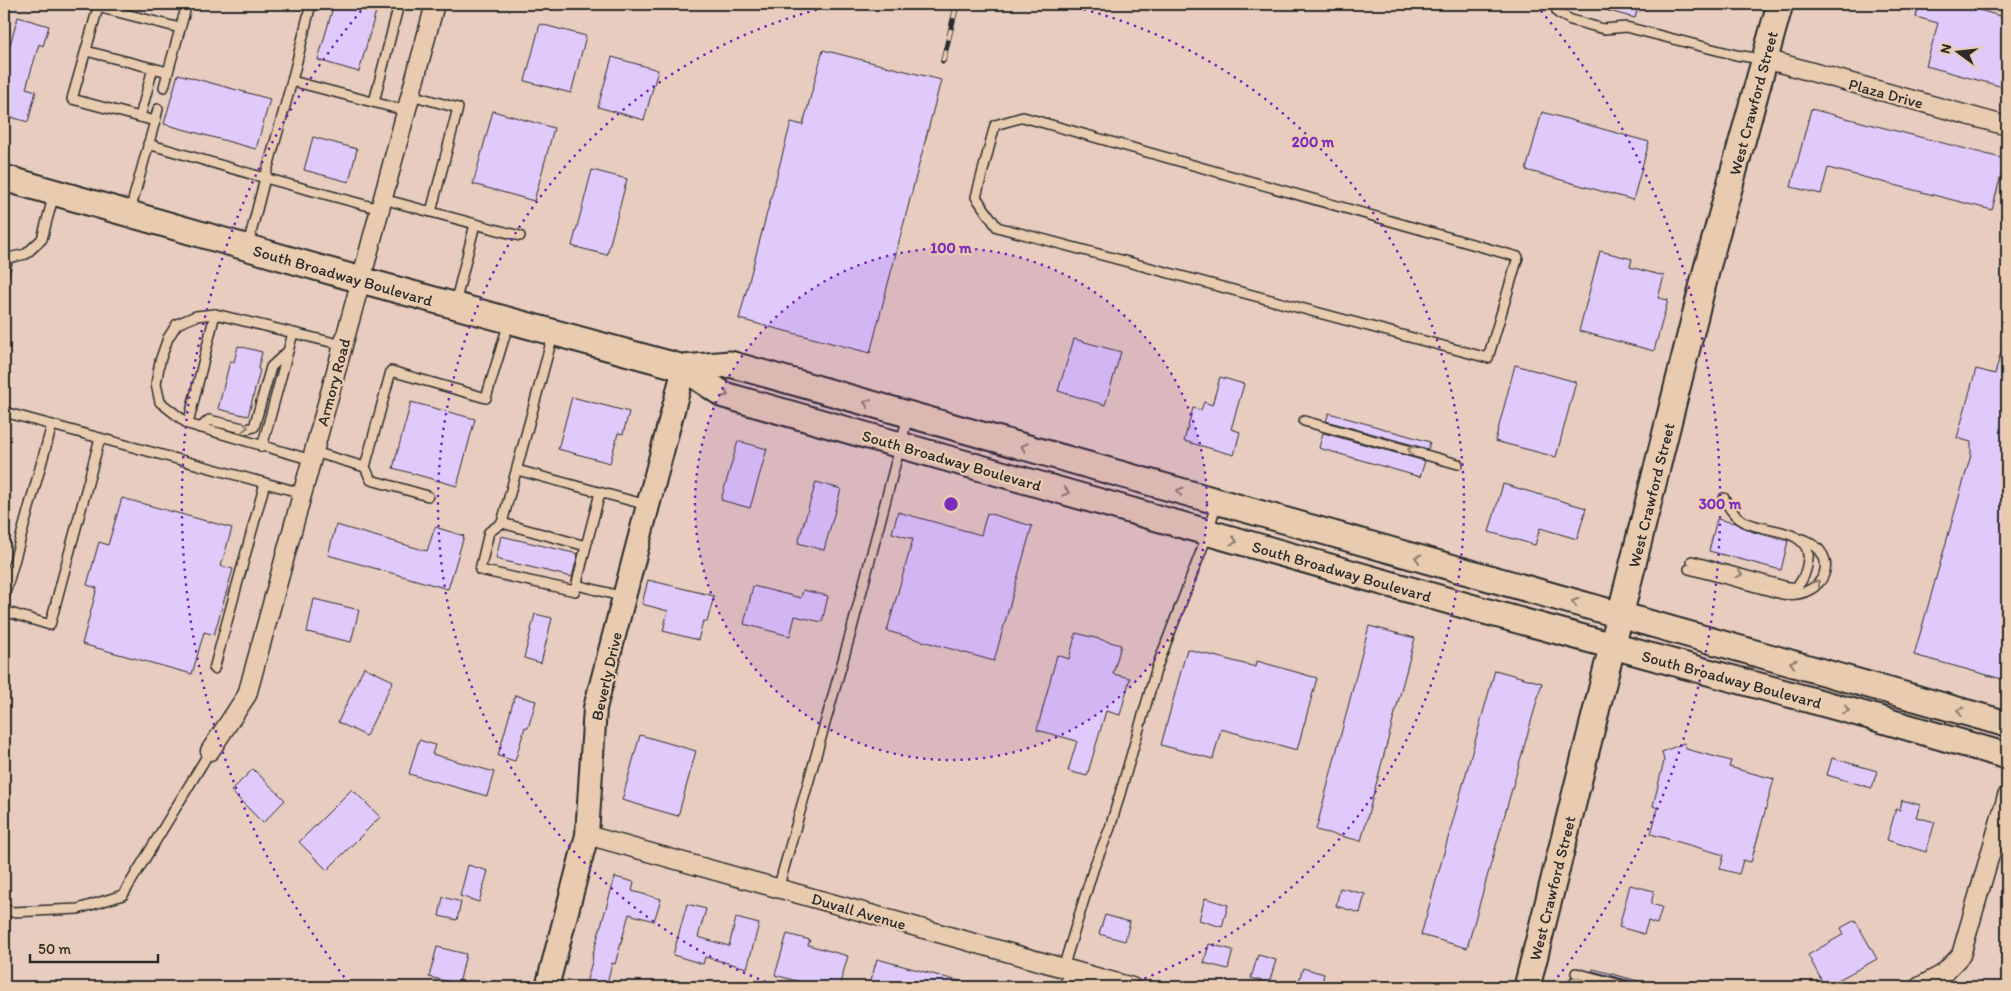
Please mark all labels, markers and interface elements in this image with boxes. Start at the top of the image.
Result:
north arrow [1934,28,1984,78]
street label: West Crawford Street [1725,29,1782,177]
text: N [1936,42,1955,56]
street label: Plaza Drive [1847,74,1925,113]
text: 200 m [1292,133,1335,151]
text: 100 m [930,239,972,257]
street label: South Broadway Boulevard [251,241,435,310]
street label: Armory Road [313,336,354,428]
one-way arrow [720,388,729,399]
one-way arrow [863,398,872,409]
one-way arrow [241,421,249,432]
street label: West Crawford Street [1624,421,1679,569]
street label: South Broadway Boulevard [860,426,1044,495]
one-way arrow [1019,442,1028,453]
one-way arrow [1407,446,1416,456]
one-way arrow [1176,486,1185,497]
one-way arrow [1061,487,1070,497]
centre of rings [942,495,960,513]
text: 300 m [1699,495,1742,513]
one-way arrow [1230,535,1238,545]
street label: South Broadway Boulevard [1250,537,1434,606]
one-way arrow [1414,553,1423,563]
one-way arrow [1734,568,1742,578]
one-way arrow [1811,579,1820,589]
one-way arrow [1571,597,1579,607]
street label: Beverly Drive [587,630,626,722]
street label: South Broadway Boulevard [1640,646,1824,713]
one-way arrow [1789,659,1797,669]
one-way arrow [1842,704,1850,714]
one-way arrow [1957,706,1965,716]
street label: West Crawford Street [1525,814,1580,962]
street label: Duvall Avenue [809,889,908,934]
scale bar [30,931,158,963]
text: 50 m [38,940,71,958]

